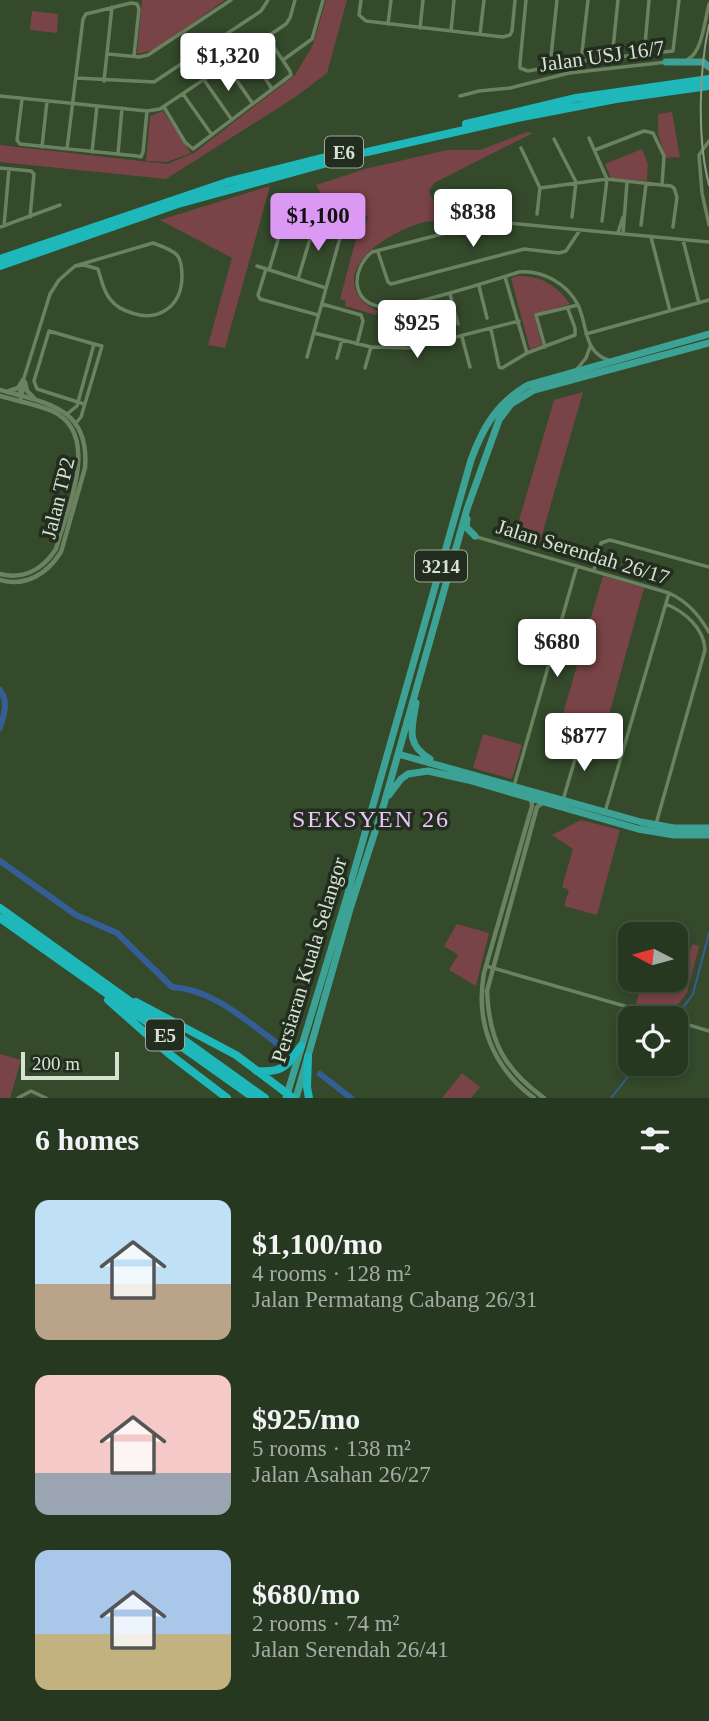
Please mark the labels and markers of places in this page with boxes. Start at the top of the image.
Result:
pin: $1,320 [171,34,285,93]
pin: $838 [432,190,514,249]
pin: $1,100 [261,194,375,253]
pin: $925 [376,300,458,360]
pin: $680 [516,620,598,679]
pin: $877 [543,714,625,773]

